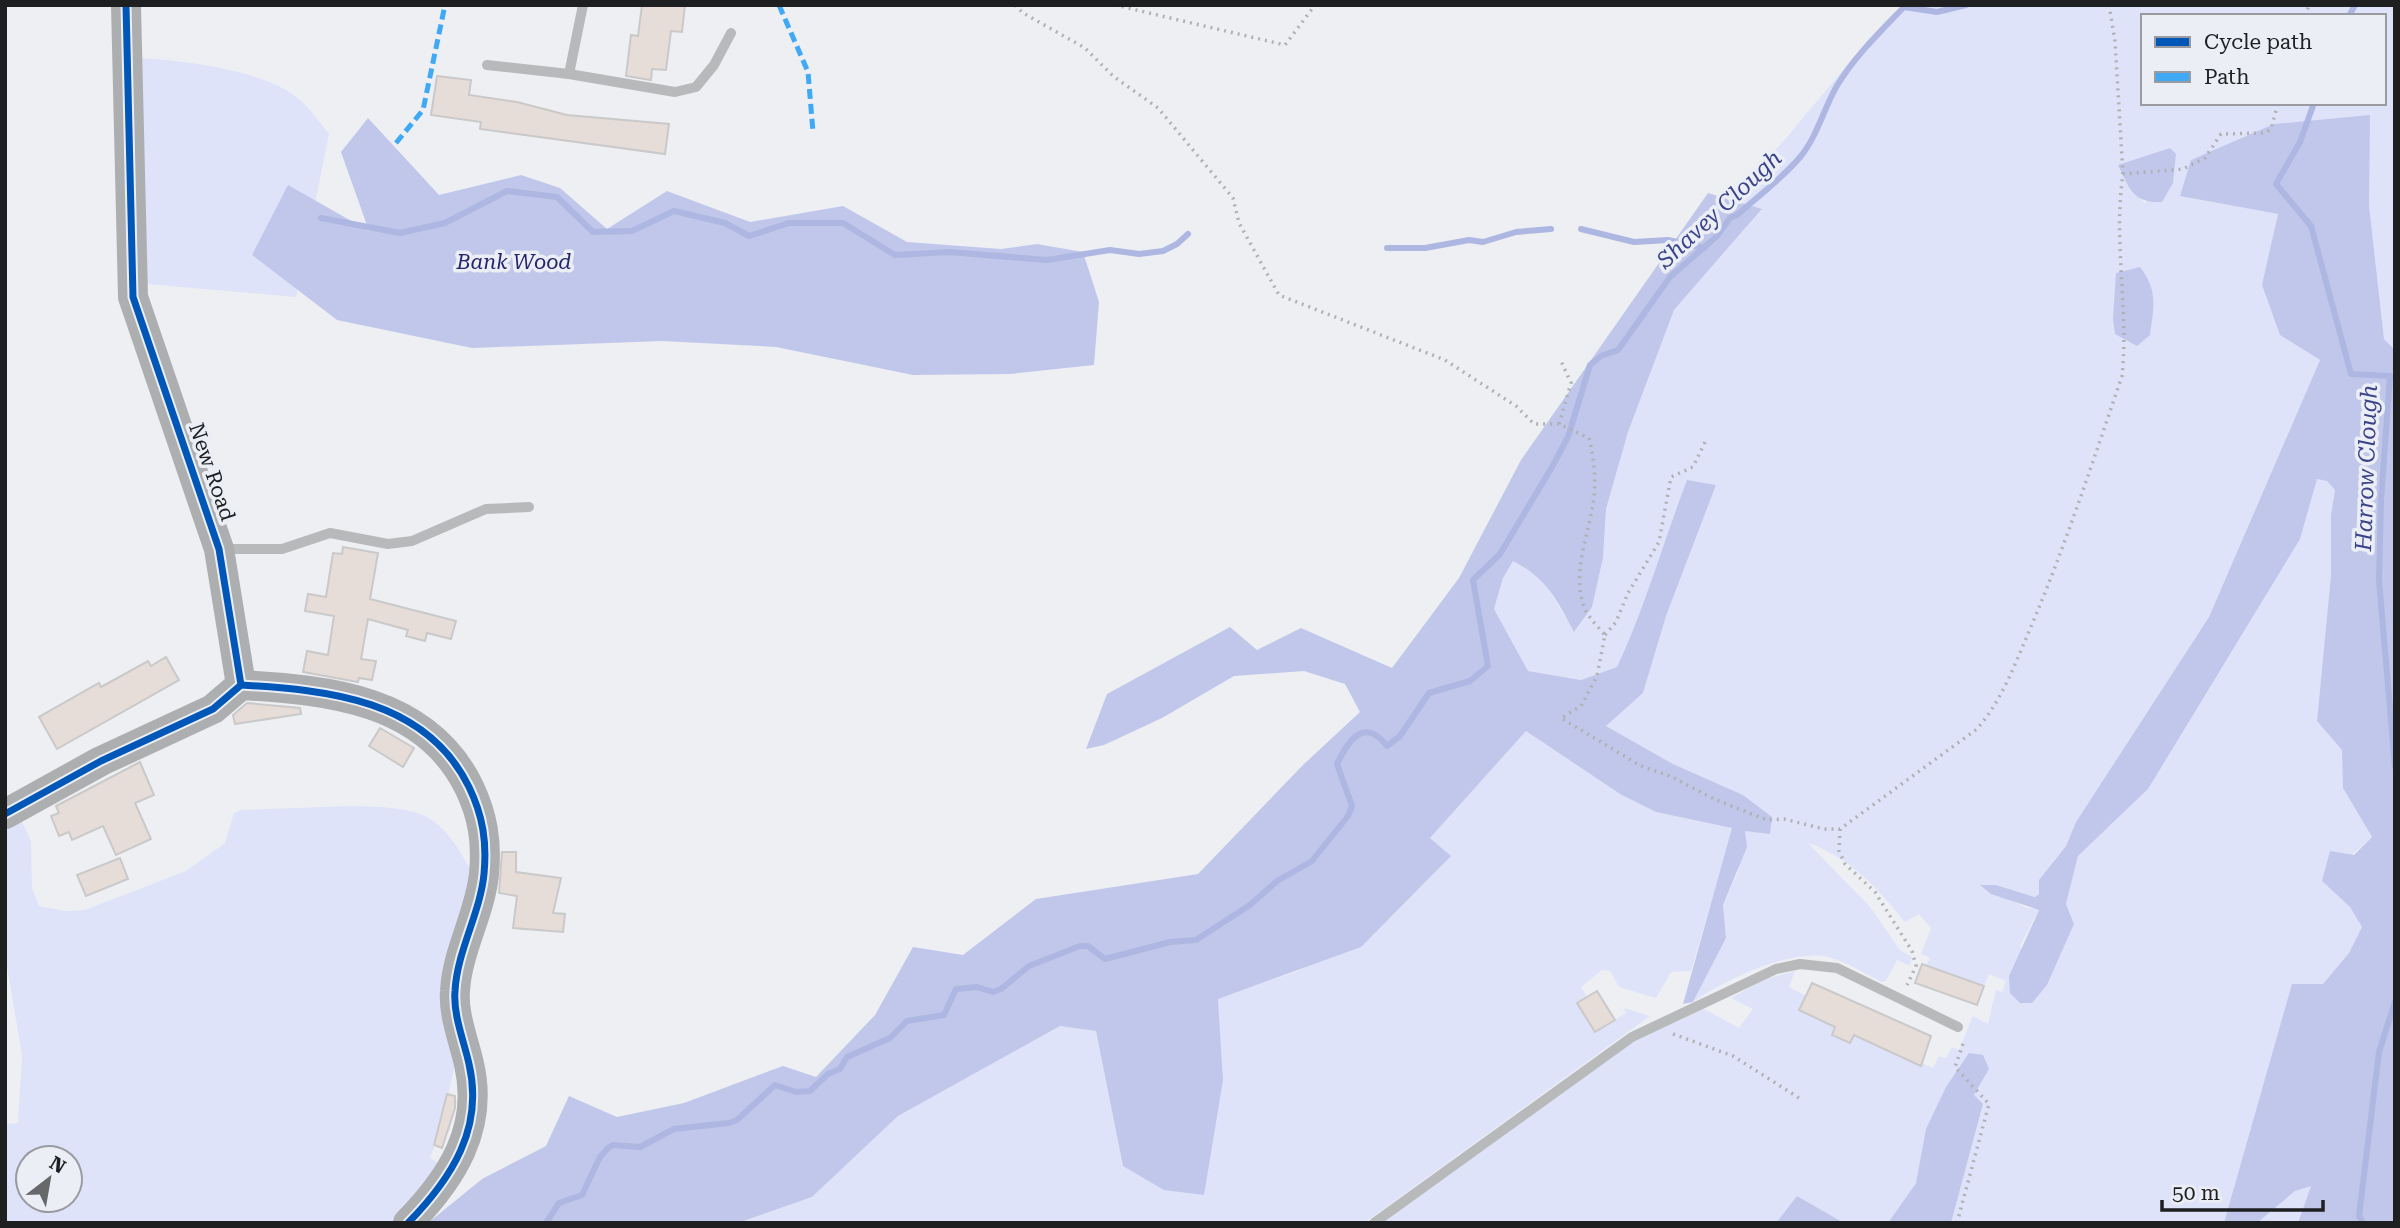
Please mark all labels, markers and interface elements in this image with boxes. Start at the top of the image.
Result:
legend [2141,14,2386,105]
text: Cycle path [2204,30,2313,54]
text: Path [2204,65,2250,89]
water label: Shavey Clough [1651,145,1787,275]
park label: Bank Wood [456,250,571,274]
water label: Harrow Clough [2350,384,2383,553]
street label: New Road [184,420,240,525]
north arrow [14,1144,84,1214]
text: N [45,1151,70,1179]
scale bar [2162,1168,2323,1212]
text: 50 m [2172,1181,2220,1205]

